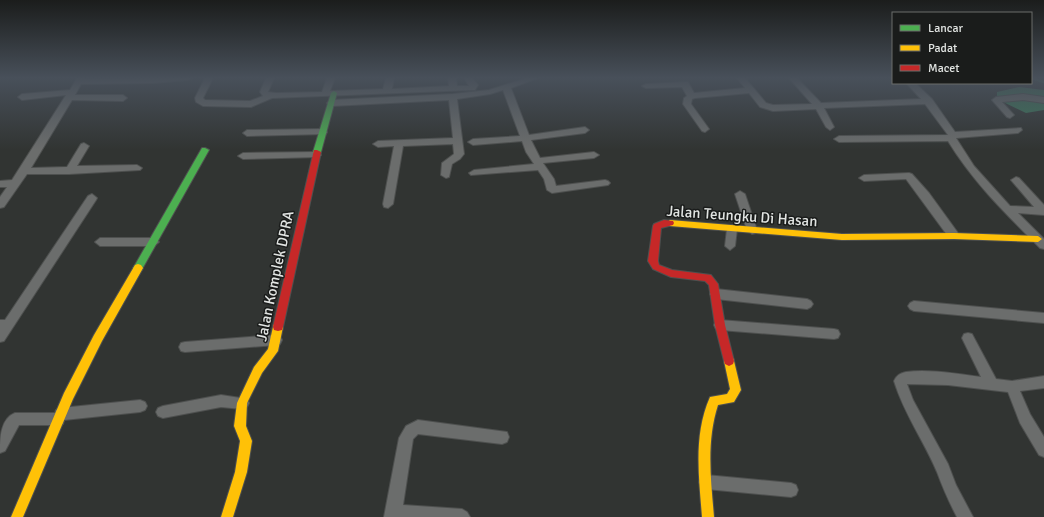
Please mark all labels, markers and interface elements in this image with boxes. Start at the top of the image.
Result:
legend [892,12,1032,84]
text: Lancar [928,21,964,36]
text: Padat [928,41,957,56]
text: Macet [928,61,960,76]
street label: Jalan Teungku Di Hasan [666,202,818,230]
street label: Jalan Komplek DPRA [252,209,298,343]

